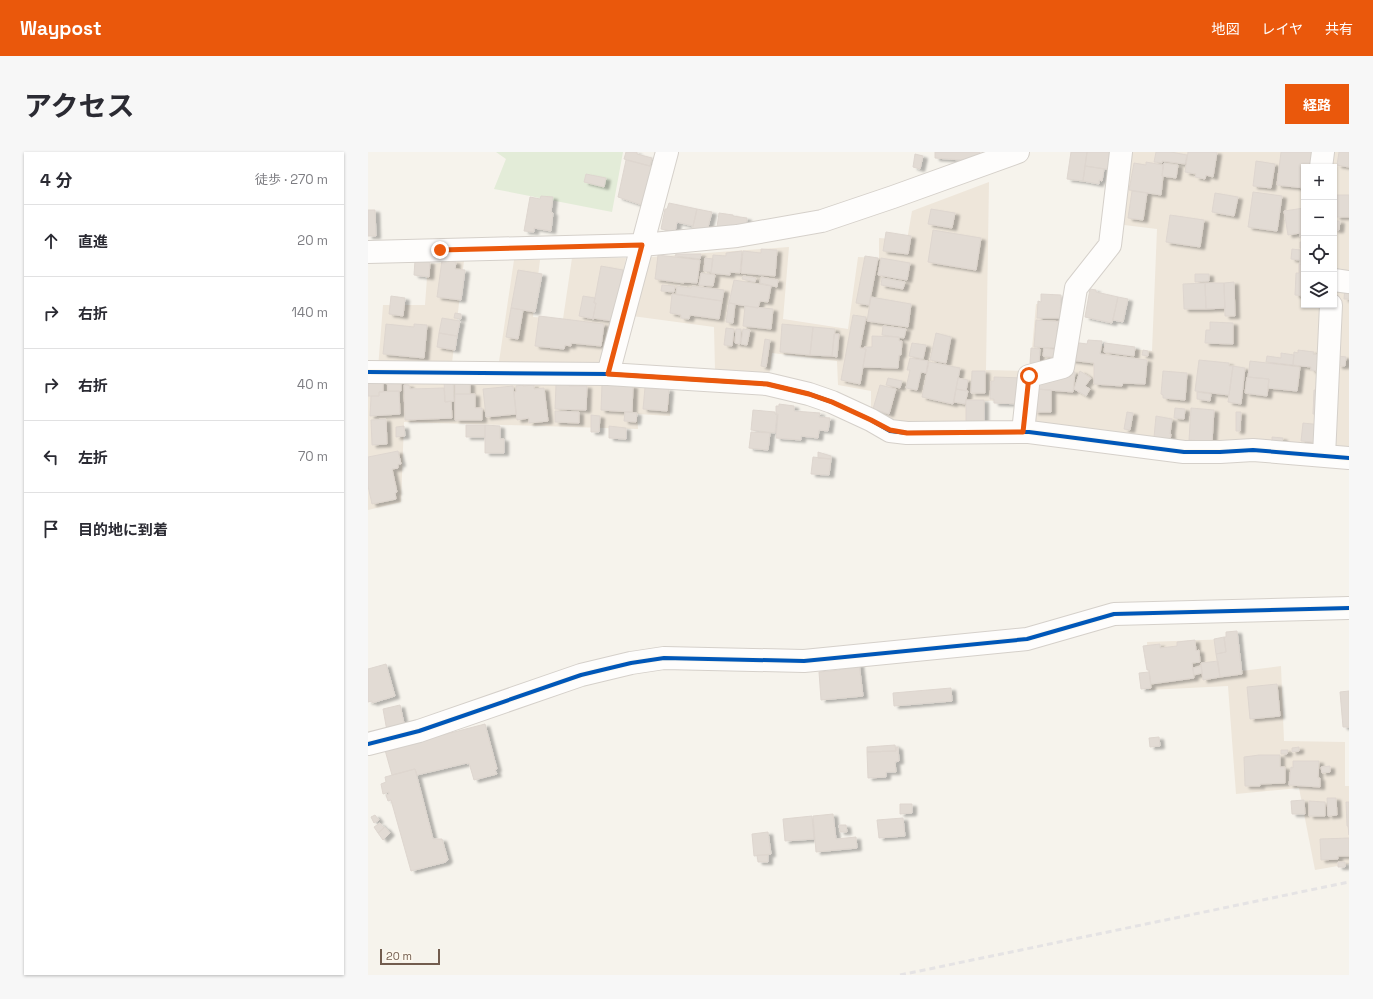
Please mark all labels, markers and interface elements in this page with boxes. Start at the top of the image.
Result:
text: Waypost [20,16,102,41]
text: 地図 [1211,20,1239,38]
text: レイヤ [1261,20,1303,38]
text: 共有 [1325,20,1353,38]
button: 経路 [1285,84,1349,124]
text: アクセス [24,88,135,124]
map controls [1301,164,1337,308]
button: + [1301,164,1337,200]
text: 4 分 [40,169,72,191]
text: 徒歩 · 270 m [255,171,328,188]
button: − [1301,200,1337,236]
icon: ahead [40,230,62,252]
text: 直進 [78,232,108,251]
text: 20 m [297,232,328,249]
button: locate [1301,236,1337,272]
route end [431,241,449,259]
button: layers [1301,272,1337,308]
icon: right [40,302,62,324]
text: 右折 [78,304,108,323]
text: 140 m [292,304,328,321]
route start [1020,367,1038,385]
icon: right [40,374,62,396]
text: 右折 [78,376,108,395]
text: 40 m [297,376,328,393]
icon: left [40,446,62,468]
text: 左折 [78,448,108,467]
text: 70 m [298,448,328,465]
icon: arrive [40,518,62,540]
text: 目的地に到着 [78,520,168,539]
scale bar [380,947,440,966]
text: 20 m [386,949,412,963]

